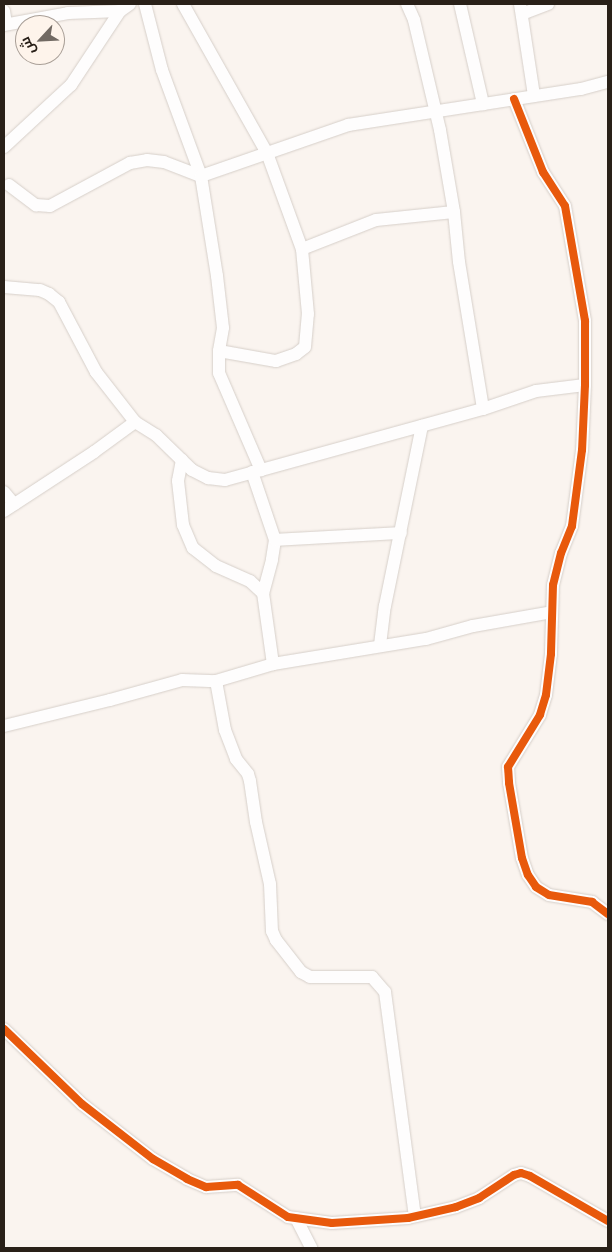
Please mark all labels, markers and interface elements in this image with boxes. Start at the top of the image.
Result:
north arrow [15,15,65,65]
text: ش [15,34,38,58]

